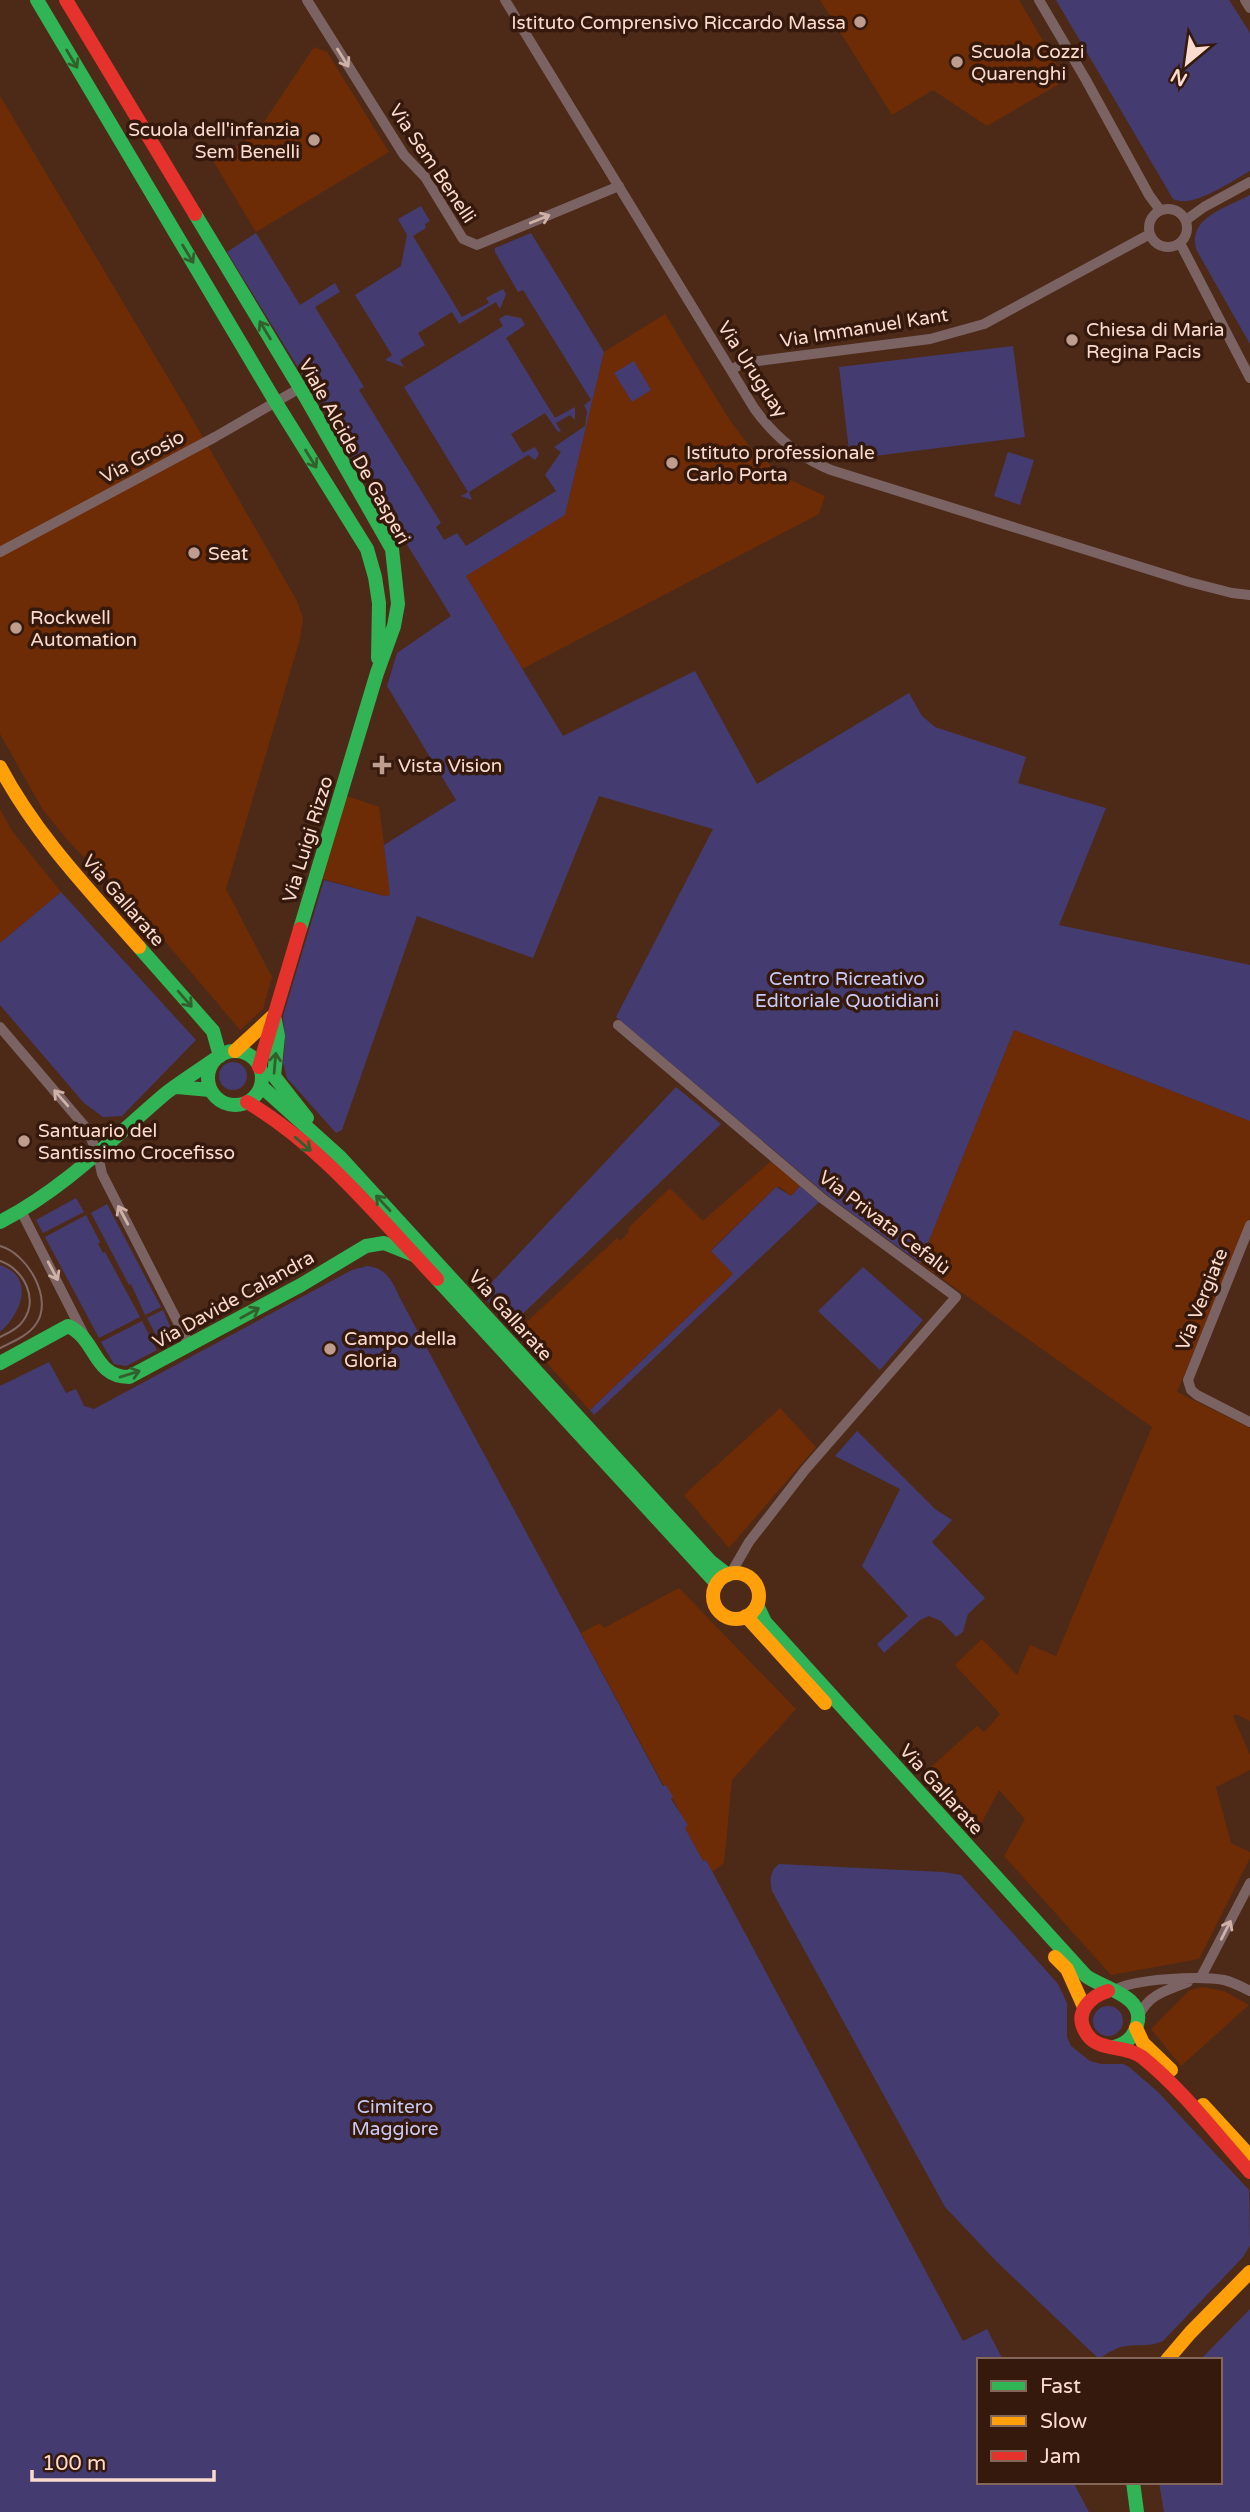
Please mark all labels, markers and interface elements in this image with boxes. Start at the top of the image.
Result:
place label: Istituto Comprensivo Riccardo Massa [511,12,846,34]
marker: Istituto Comprensivo Riccardo Massa [852,14,868,30]
north arrow [1152,28,1222,98]
place label: Scuola Cozzi Quarenghi [971,41,1084,85]
one-way arrow [65,48,79,68]
one-way arrow [336,48,351,67]
marker: Scuola Cozzi Quarenghi [949,54,965,70]
text: N [1167,64,1191,90]
street label: Via Sem Benelli [384,100,480,227]
place label: Scuola dell'infanzia Sem Benelli [128,119,300,163]
marker: Scuola dell'infanzia Sem Benelli [306,132,322,148]
one-way arrow [528,212,550,225]
one-way arrow [181,244,195,264]
street label: Via Immanuel Kant [779,304,950,352]
street label: Via Uruguay [713,317,791,422]
place label: Chiesa di Maria Regina Pacis [1086,319,1224,363]
one-way arrow [257,320,271,340]
marker: Chiesa di Maria Regina Pacis [1064,332,1080,348]
street label: Viale Alcide De Gasperi [294,355,414,548]
street label: Via Grosio [97,426,188,488]
place label: Istituto professionale Carlo Porta [686,442,875,486]
one-way arrow [305,449,319,469]
marker: Istituto professionale Carlo Porta [664,455,680,471]
place label: Seat [208,543,248,565]
marker: Seat [186,545,202,561]
place label: Rockwell Automation [30,607,137,651]
marker: Rockwell Automation [8,620,24,636]
marker: Vista Vision [372,755,392,775]
place label: Vista Vision [398,755,502,777]
street label: Via Luigi Rizzo [278,773,338,905]
street label: Via Gallarate [77,850,169,951]
park label: Centro Ricreativo Editoriale Quotidiani [755,968,939,1012]
one-way arrow [177,989,193,1007]
one-way arrow [269,1053,282,1075]
one-way arrow [53,1089,69,1107]
place label: Santuario del Santissimo Crocefisso [38,1120,235,1164]
marker: Santuario del Santissimo Crocefisso [16,1133,32,1149]
one-way arrow [294,1136,312,1152]
street label: Via Privata Cefalù [814,1166,954,1279]
one-way arrow [375,1194,391,1212]
one-way arrow [116,1205,129,1226]
street label: Via Vergiate [1171,1245,1232,1354]
street label: Via Davide Calandra [149,1246,318,1353]
one-way arrow [46,1261,60,1281]
street label: Via Gallarate [464,1266,557,1365]
one-way arrow [239,1306,259,1320]
place label: Campo della Gloria [344,1328,457,1372]
marker: Campo della Gloria [322,1341,338,1357]
one-way arrow [118,1367,140,1380]
street label: Via Gallarate [895,1740,988,1839]
one-way arrow [1219,1920,1233,1941]
park label: Cimitero Maggiore [351,2096,439,2140]
legend [977,2358,1222,2484]
text: Fast [1040,2374,1081,2399]
text: Slow [1040,2409,1088,2434]
scale bar [32,2438,214,2482]
text: Jam [1040,2444,1081,2469]
text: 100 m [42,2451,106,2476]

